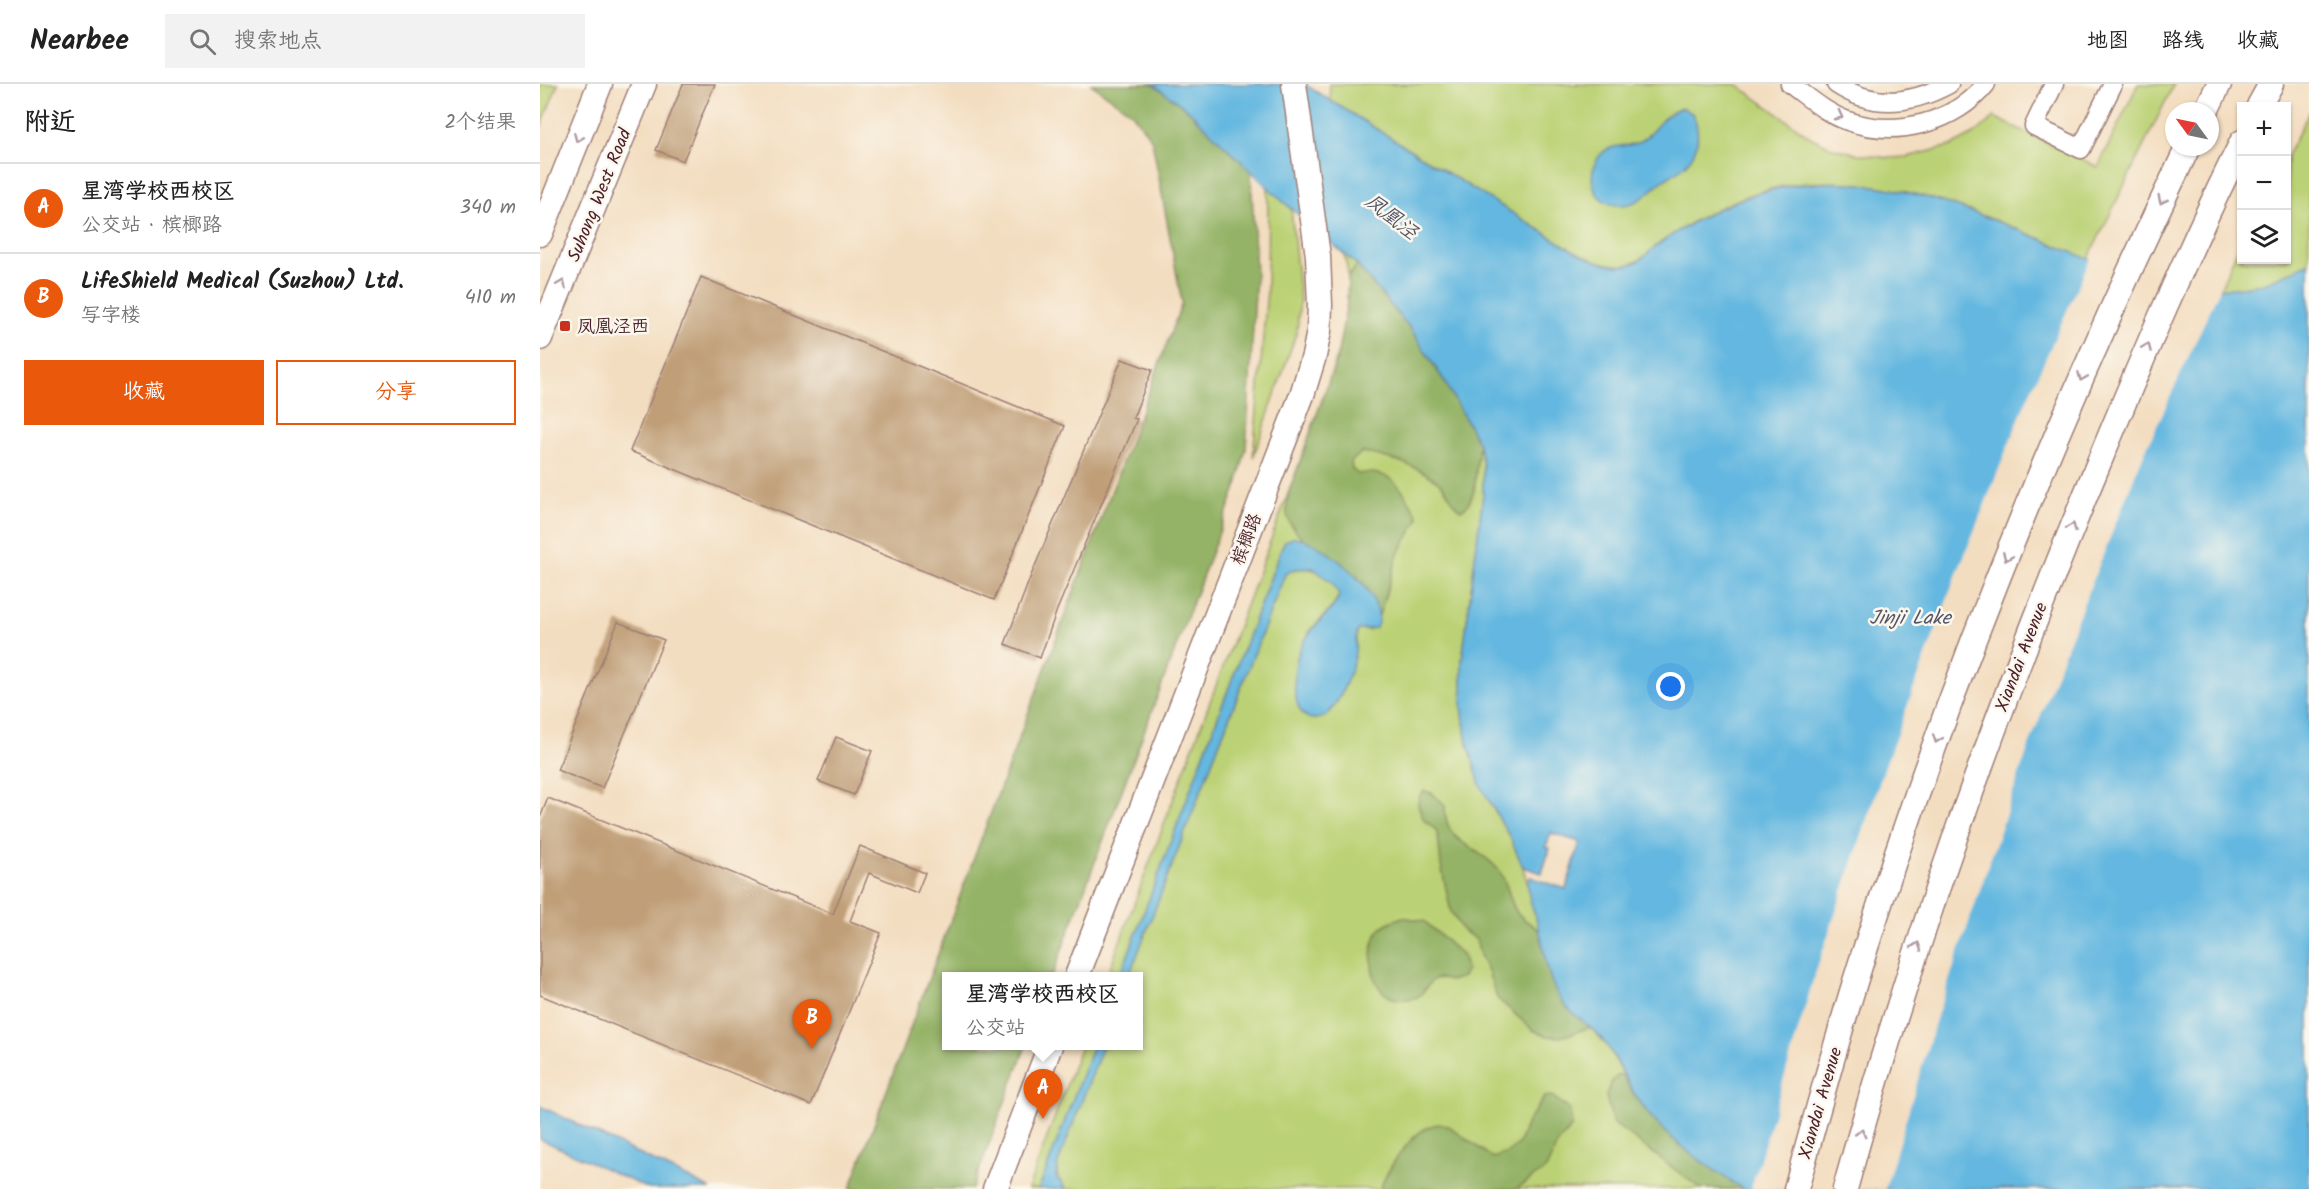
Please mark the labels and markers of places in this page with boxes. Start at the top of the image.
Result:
place label: 凤凰泾西 [577,313,649,342]
marker: 凤凰泾西 [558,319,572,333]
pin: B [792,1000,832,1049]
pin: A [1024,1070,1062,1119]

